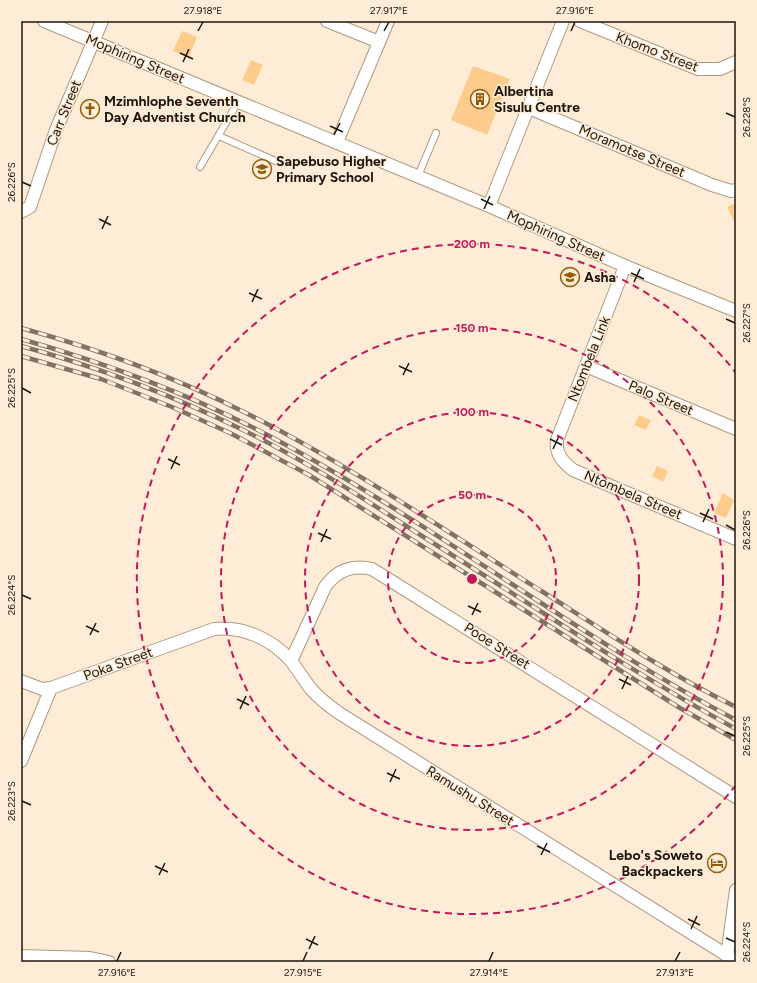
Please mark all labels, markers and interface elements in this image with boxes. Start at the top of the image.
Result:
text: 27.918°E [184,4,222,17]
text: 27.917°E [370,4,408,17]
text: 27.916°E [556,4,594,17]
street label: Khomo Street [613,28,701,76]
street label: Mophiring Street [83,30,187,88]
street label: Carr Street [43,78,85,148]
place label: Albertina Sisulu Centre [494,83,580,116]
building icon: Albertina Sisulu Centre [469,88,491,110]
place label: Mzimhlophe Seventh Day Adventist Church [104,93,246,126]
text: 26.228°S [740,97,753,137]
church icon: Mzimhlophe Seventh Day Adventist Church [79,98,101,120]
street label: Moramotse Street [576,121,688,181]
place label: Sapebuso Higher Primary School [276,153,387,186]
school or university icon: Sapebuso Higher Primary School [251,158,273,180]
text: 26.226°S [5,162,18,202]
street label: Mophiring Street [504,207,608,265]
text: 200 m [454,237,490,251]
school or university icon: Asha [559,266,581,288]
place label: Asha [584,269,616,286]
text: 26.227°S [740,303,753,343]
street label: Ntombela Link [564,314,614,404]
text: 150 m [455,321,489,335]
text: 26.225°S [5,368,18,408]
street label: Palo Street [626,377,696,419]
text: 100 m [455,405,489,419]
street label: Ntombela Street [581,467,685,523]
text: 50 m [458,488,486,502]
text: 26.226°S [740,510,753,550]
centre of rings [465,572,479,586]
text: 26.224°S [5,575,18,615]
street label: Pooe Street [461,619,533,673]
street label: Poka Street [81,644,155,684]
text: 26.225°S [740,716,753,756]
street label: Ramushu Street [423,762,517,830]
text: 26.223°S [5,781,18,821]
place label: Lebo's Soweto Backpackers [609,847,703,880]
hotel icon: Lebo's Soweto Backpackers [706,852,728,874]
text: 26.224°S [740,922,753,962]
text: 27.916°E [98,966,136,979]
text: 27.915°E [284,966,322,979]
text: 27.914°E [470,966,508,979]
text: 27.913°E [656,966,694,979]

